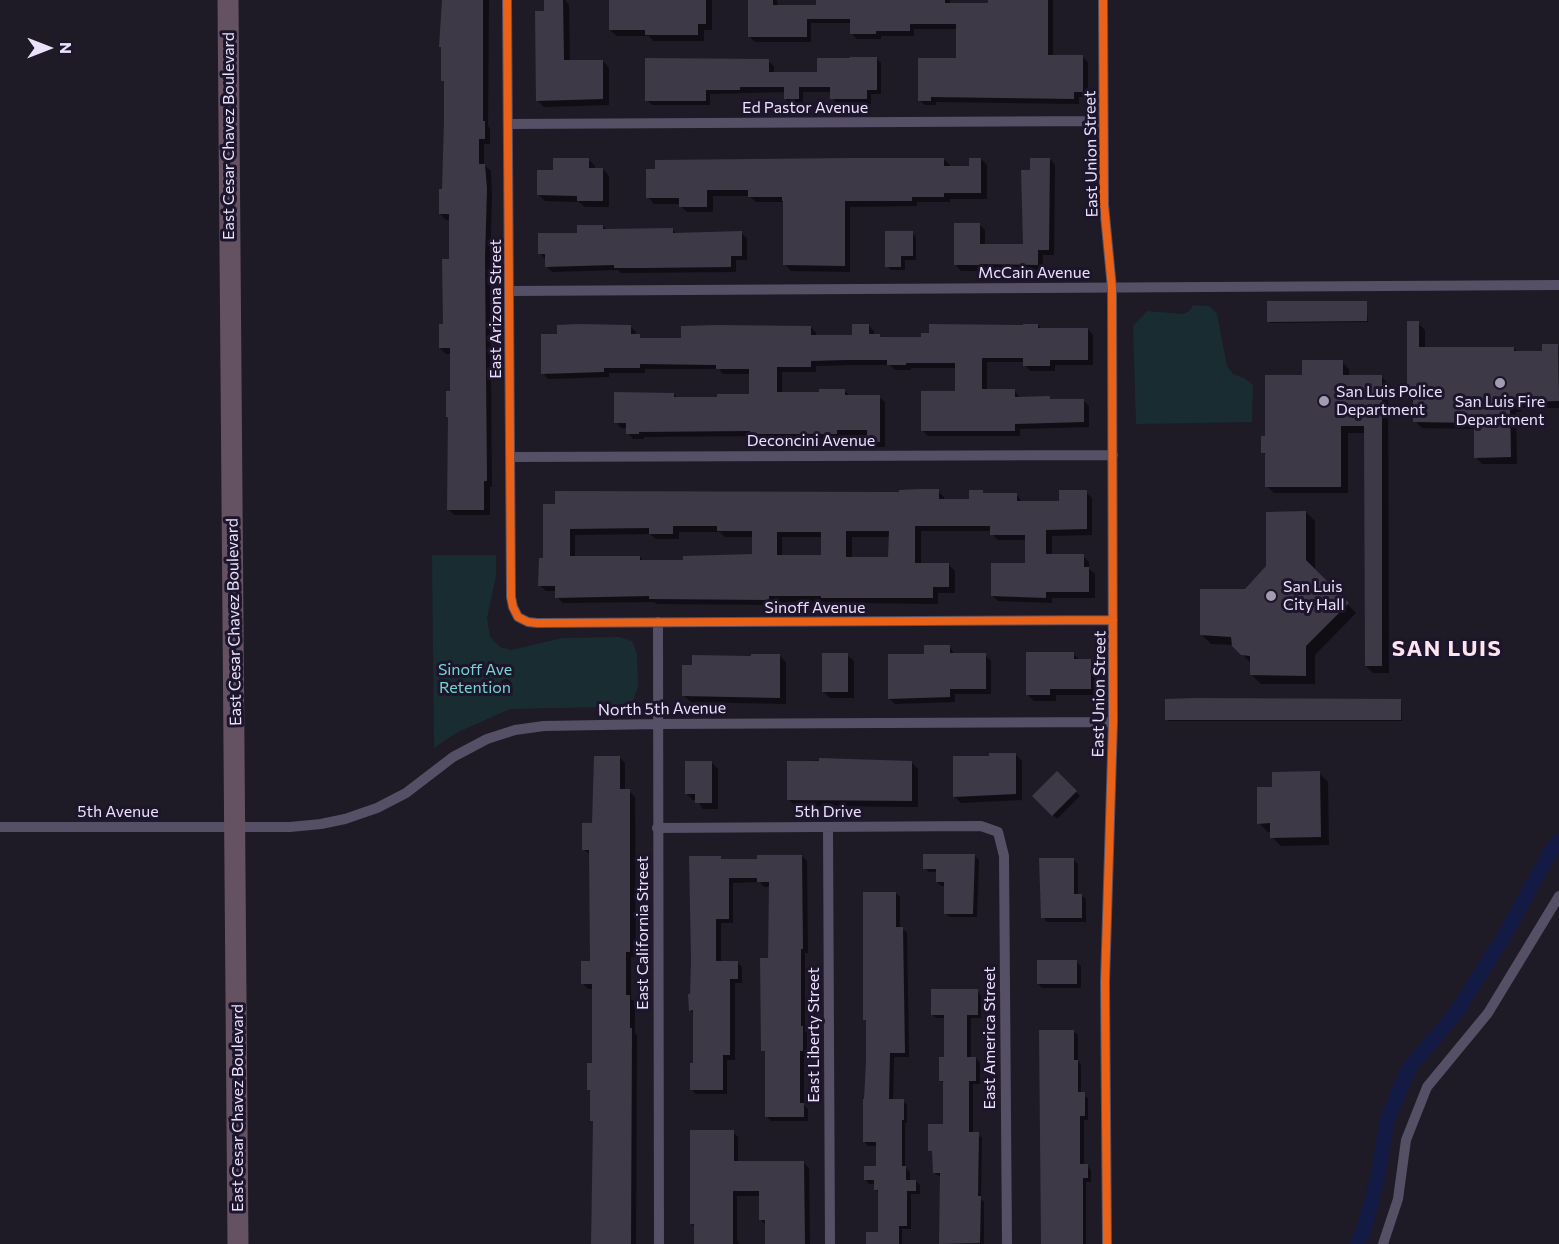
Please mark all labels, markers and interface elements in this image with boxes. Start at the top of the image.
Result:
north arrow [18,18,78,78]
street label: East Cesar Chavez Boulevard [219,32,239,240]
text: N [57,42,76,54]
street label: East Union Street [1080,90,1102,218]
street label: Ed Pastor Avenue [742,98,868,118]
street label: East Arizona Street [486,239,506,379]
street label: McCain Avenue [978,263,1090,283]
marker: San Luis Fire Department [1493,376,1507,390]
place label: San Luis Police Department [1336,382,1442,420]
place label: San Luis Fire Department [1455,392,1545,430]
marker: San Luis Police Department [1317,394,1331,408]
street label: Deconcini Avenue [747,431,875,451]
street label: East Cesar Chavez Boulevard [223,518,245,726]
place label: San Luis City Hall [1283,577,1344,615]
marker: San Luis City Hall [1264,589,1278,603]
street label: Sinoff Avenue [765,598,865,618]
street label: East Union Street [1088,630,1110,758]
district label: SAN LUIS [1392,636,1502,662]
park label: Sinoff Ave Retention [438,660,512,698]
street label: North 5th Avenue [598,698,726,720]
street label: 5th Avenue [77,802,159,822]
street label: 5th Drive [795,802,861,822]
street label: East California Street [633,856,653,1010]
street label: East America Street [980,966,1000,1110]
street label: East Liberty Street [804,967,824,1103]
street label: East Cesar Chavez Boulevard [228,1004,248,1212]

